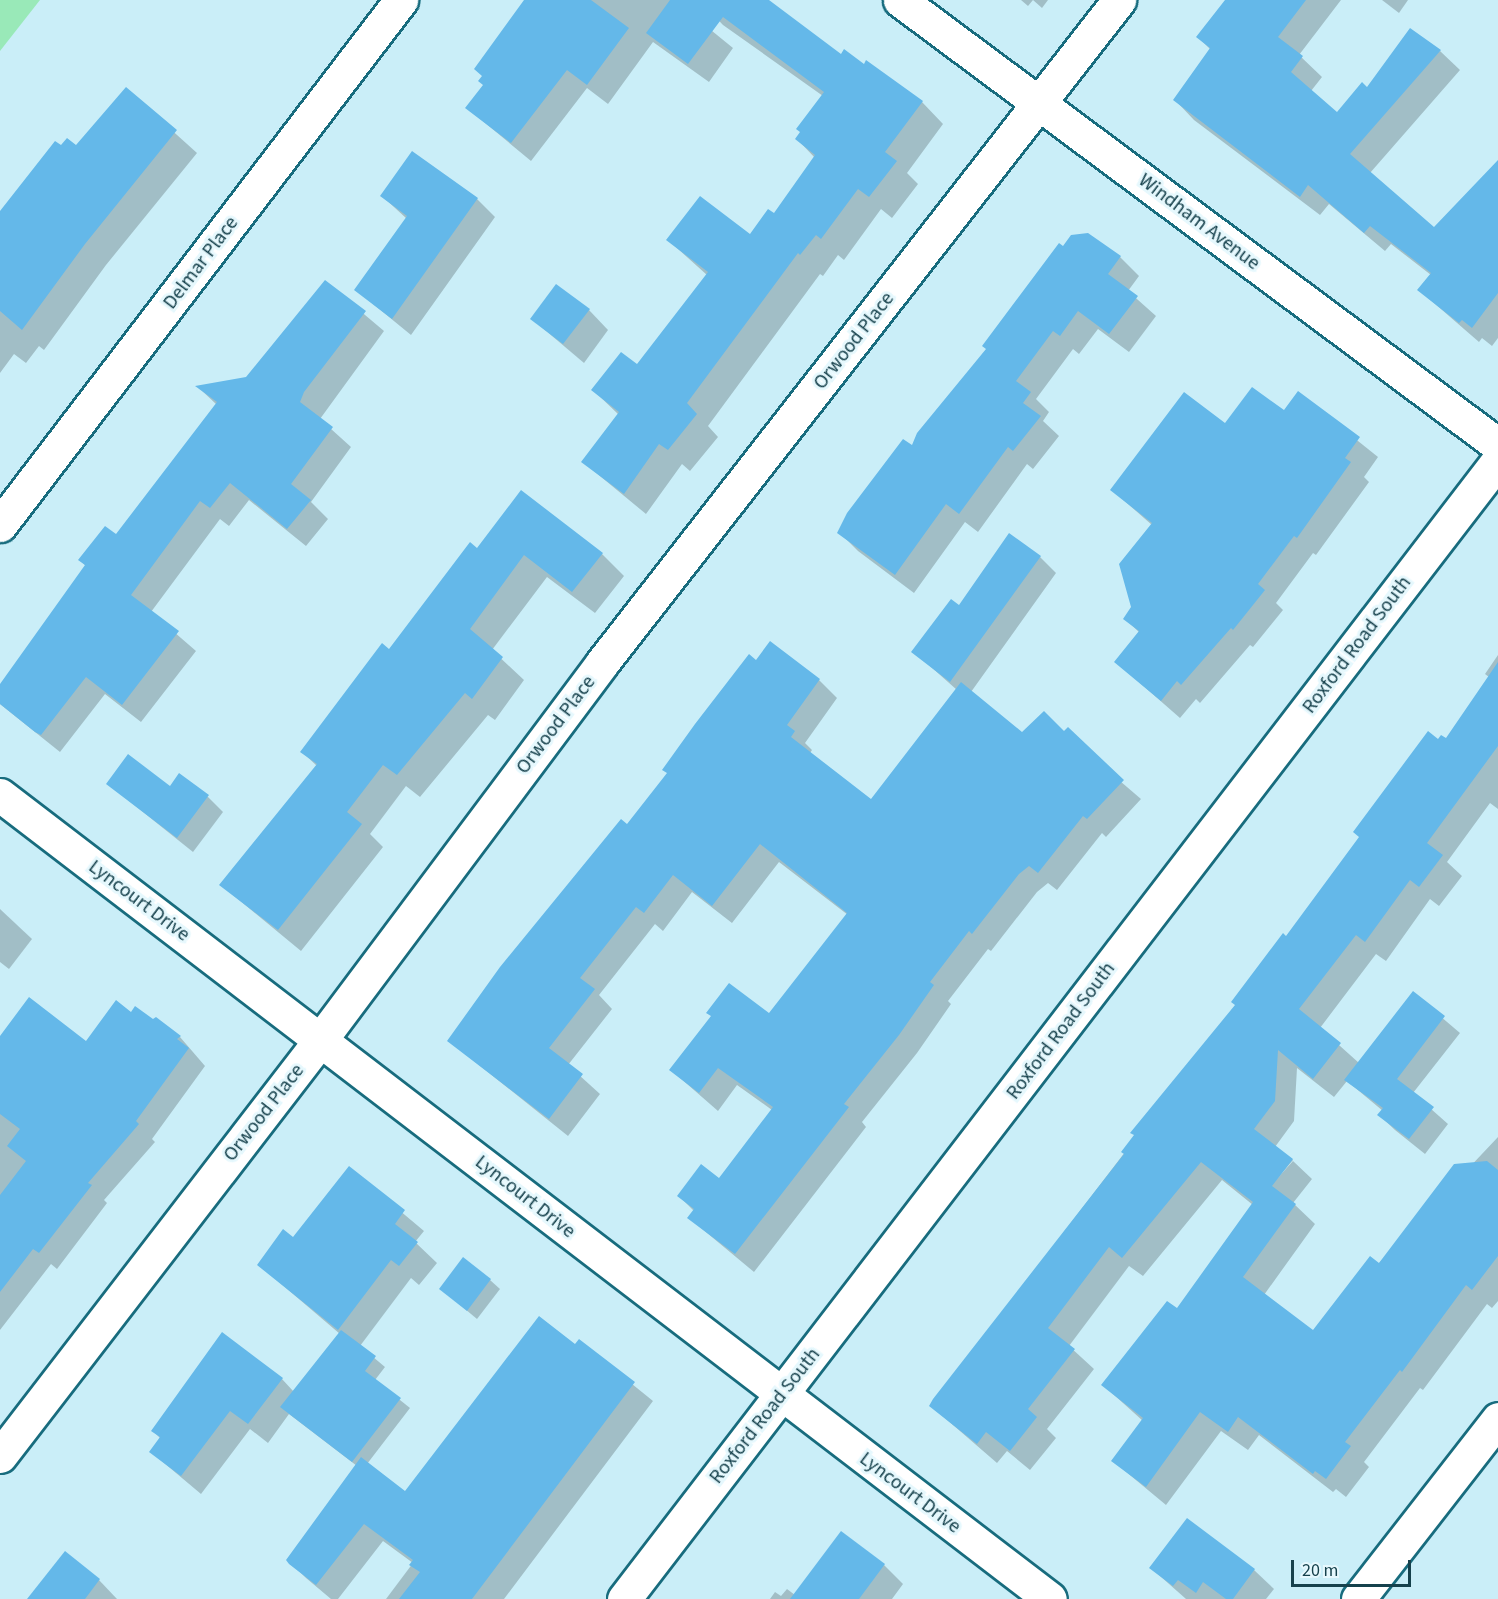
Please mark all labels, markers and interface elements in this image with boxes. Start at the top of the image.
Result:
street label: Windham Avenue [1134,169,1264,275]
street label: Delmar Place [158,212,244,314]
street label: Orwood Place [809,288,899,394]
street label: Roxford Road South [1298,572,1416,718]
street label: Orwood Place [511,671,601,779]
street label: Lyncourt Drive [84,855,194,947]
street label: Roxford Road South [1002,958,1120,1104]
street label: Orwood Place [219,1060,309,1166]
street label: Lyncourt Drive [470,1150,580,1244]
street label: Roxford Road South [704,1343,826,1489]
street label: Lyncourt Drive [855,1447,965,1539]
scale bar [1294,1548,1414,1586]
text: 20 m [1302,1558,1338,1583]

